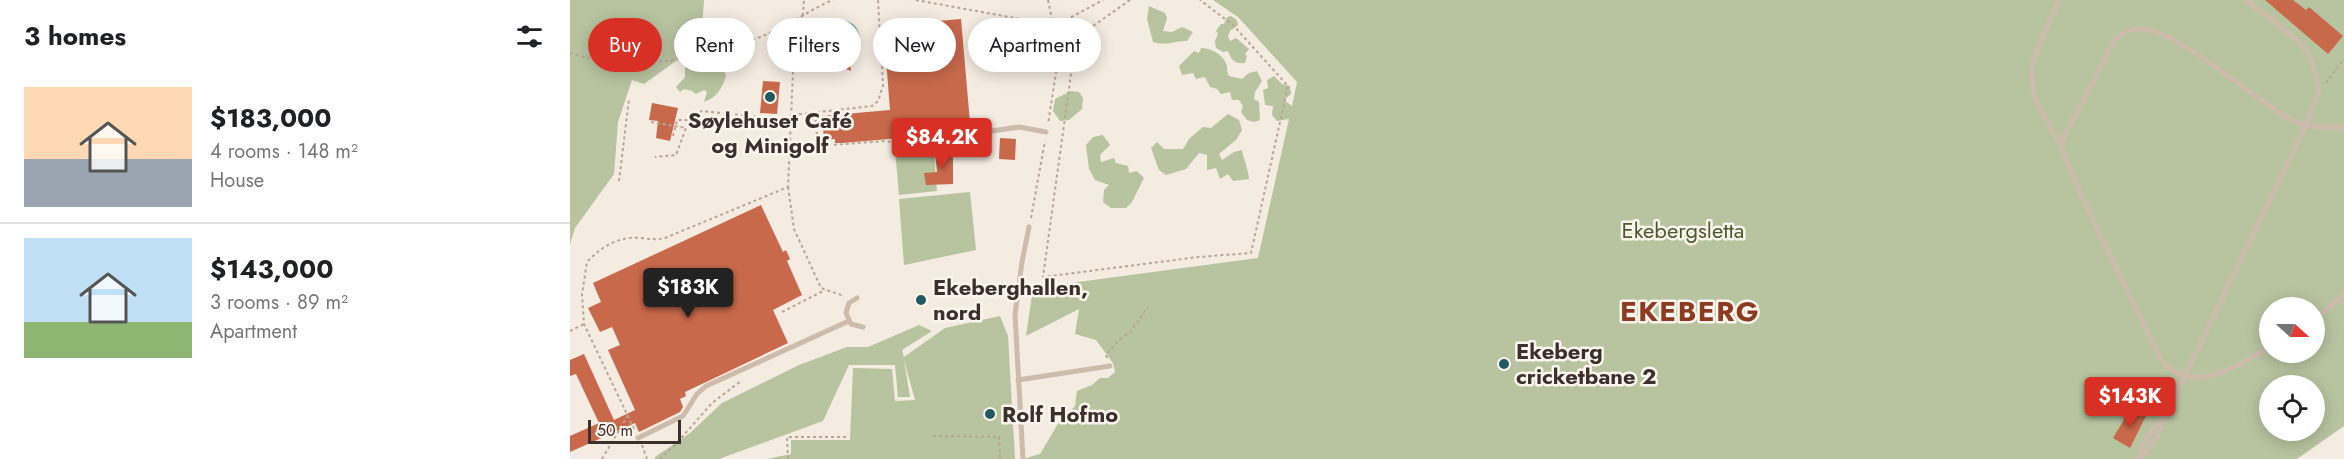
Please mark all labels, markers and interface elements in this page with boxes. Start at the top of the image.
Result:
text: 3 homes [24,17,126,55]
chip: Buy [588,18,662,72]
chip: Rent [674,18,755,72]
chip: Filters [767,18,861,72]
chip: New [873,18,956,72]
chip: Apartment [968,18,1101,72]
icon: filters [513,20,546,53]
marker: Søylehuset Café og Minigolf [763,90,777,104]
text: $183,000 [210,99,332,137]
place label: Søylehuset Café og Minigolf [688,104,852,161]
icon: home [72,111,144,183]
pin: $84.2K [893,118,991,169]
text: $84.2K [906,123,978,152]
text: 4 rooms · 148 m² [210,137,358,166]
text: House [210,166,264,195]
park label: Ekebergsletta [1622,214,1744,246]
text: $143,000 [210,250,333,288]
icon: home [72,262,144,334]
pin: $183K [646,268,730,319]
place label: Ekeberghallen, nord [933,271,1088,328]
text: $183K [657,273,719,302]
text: 3 rooms · 89 m² [210,288,348,317]
district label: EKEBERG [1620,291,1760,332]
marker: Ekeberghallen, nord [914,293,928,307]
north arrow [2259,297,2325,363]
map controls [2259,297,2325,441]
text: Apartment [210,317,297,346]
place label: Ekeberg cricketbane 2 [1516,335,1657,392]
marker: Ekeberg cricketbane 2 [1497,357,1511,371]
button: locate [2259,375,2325,441]
pin: $143K [2088,377,2172,428]
text: $143K [2099,382,2161,411]
place label: Rolf Hofmo [1002,398,1118,430]
marker: Rolf Hofmo [983,407,997,421]
scale bar [588,417,681,444]
text: 50 m [597,419,633,442]

